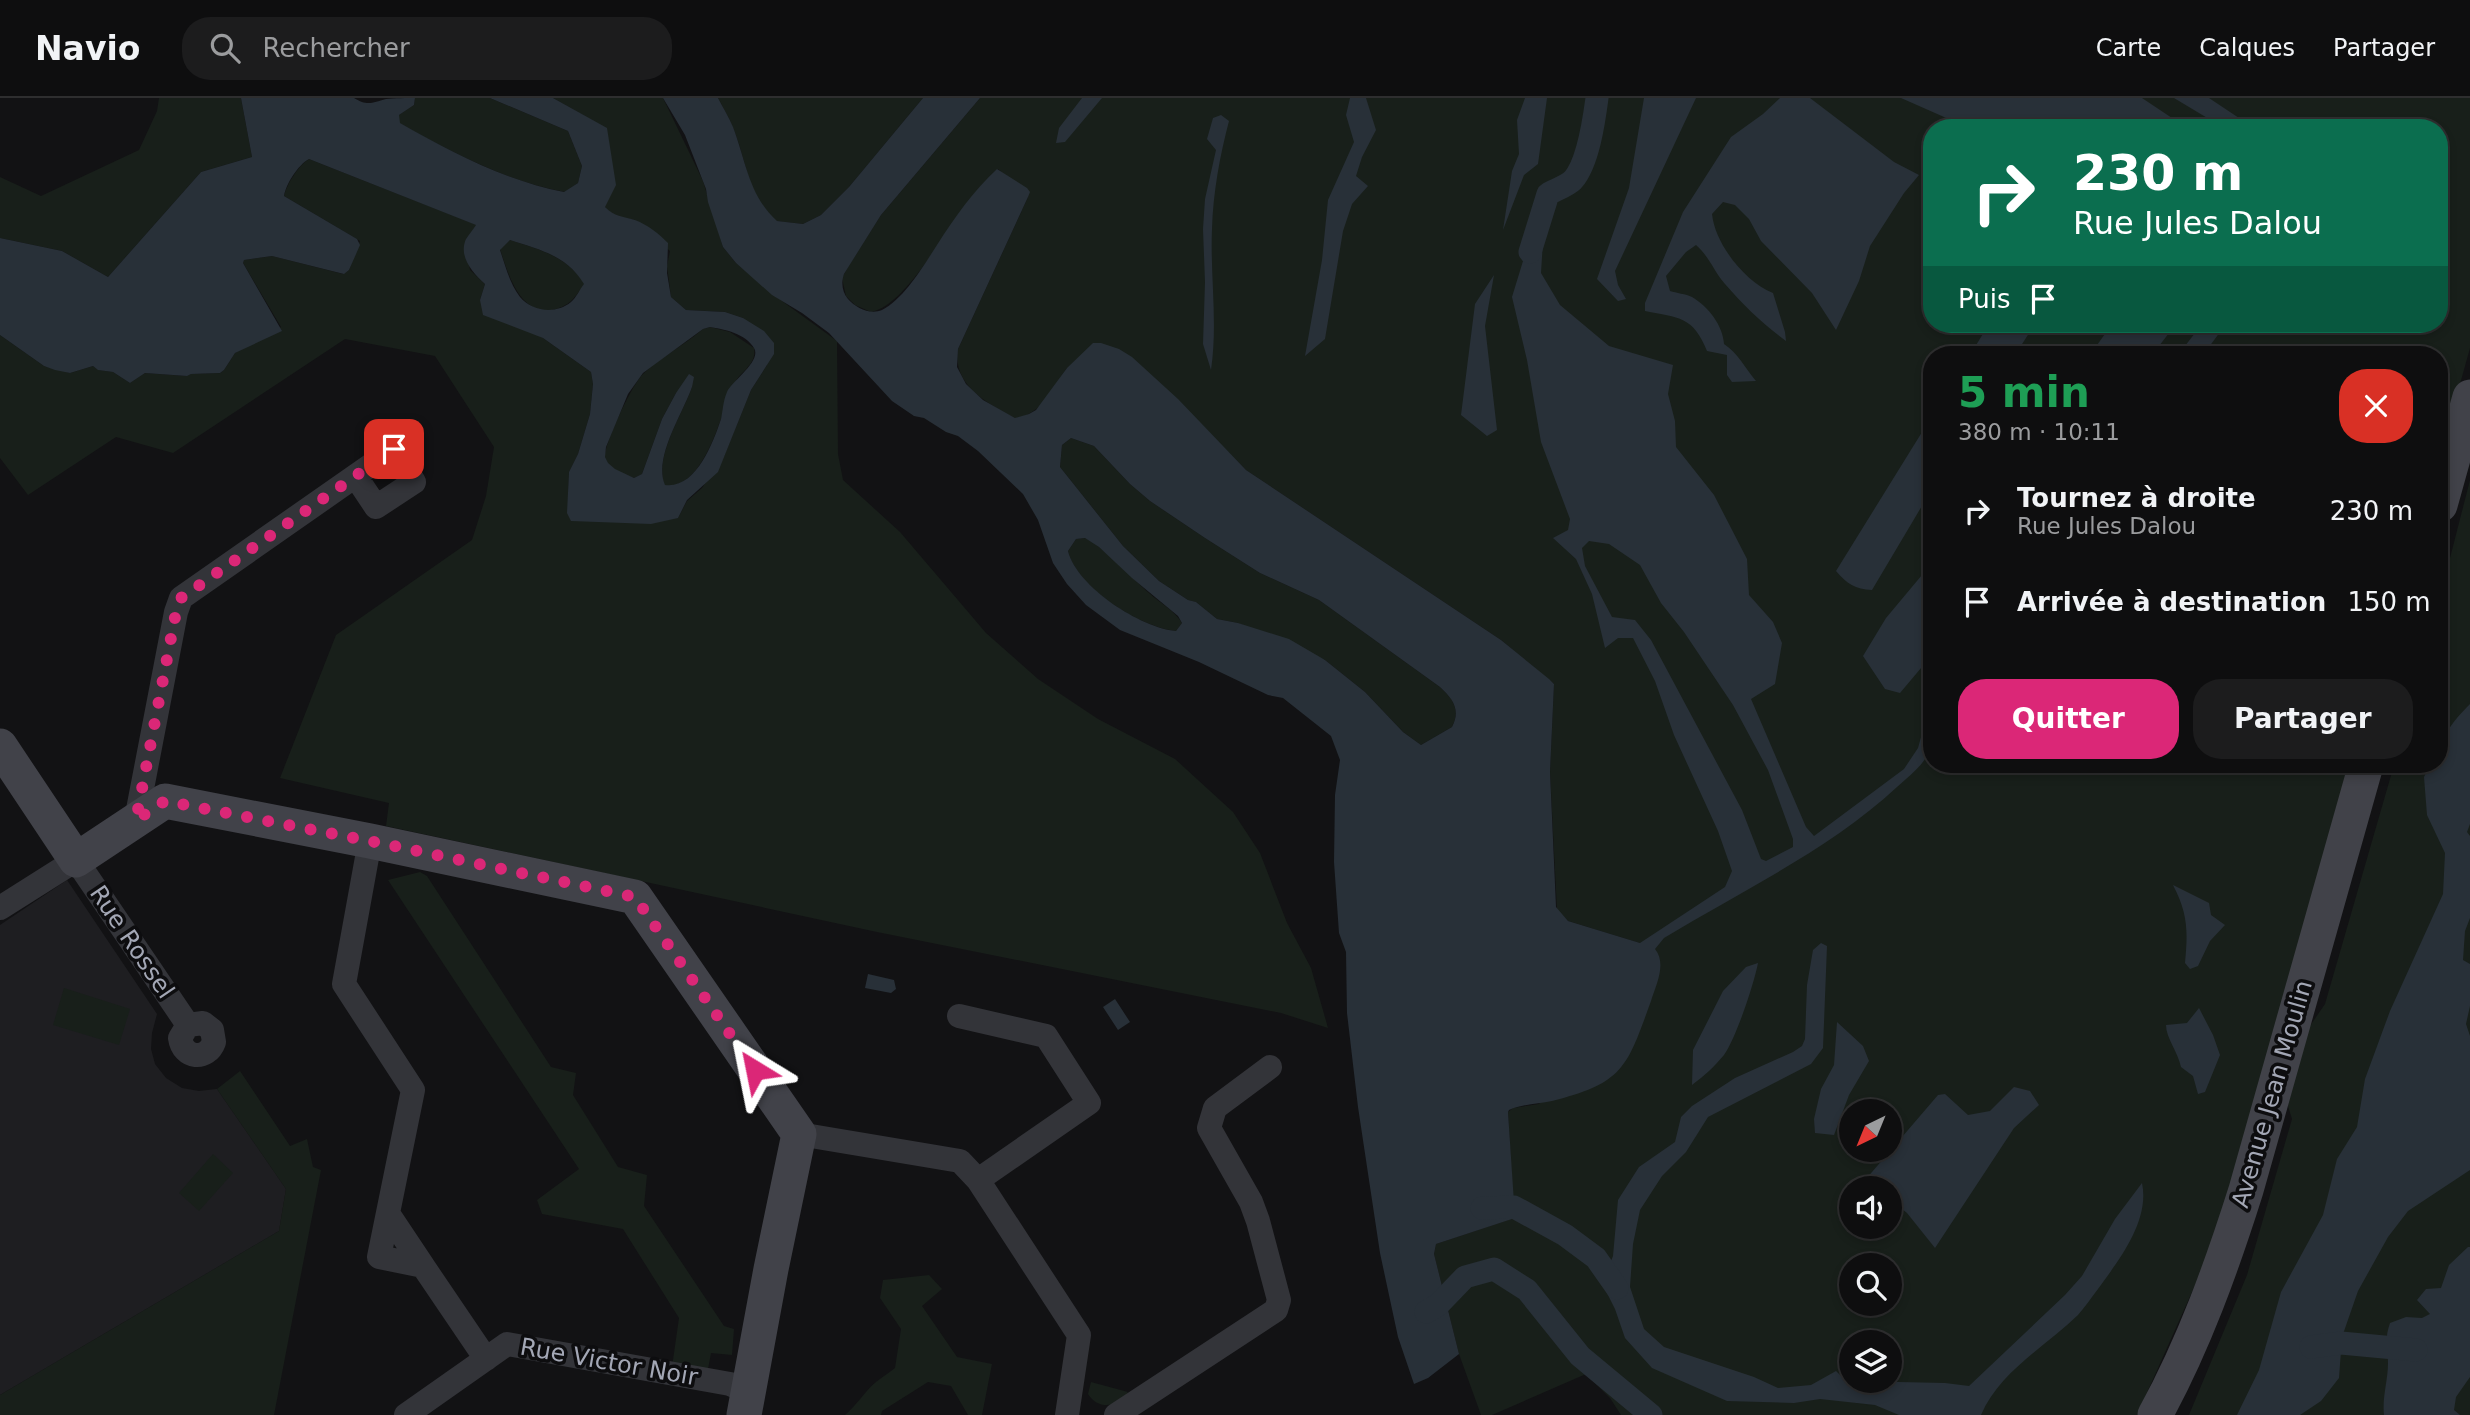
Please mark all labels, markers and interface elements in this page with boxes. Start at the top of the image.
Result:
search box [182,17,672,80]
text: Navio [35,29,140,68]
icon: search [206,29,244,67]
text: Rechercher [262,33,410,63]
text: Carte [2096,34,2161,62]
text: Calques [2199,34,2295,62]
text: Partager [2333,34,2435,62]
text: 230 m [2073,145,2243,202]
icon: right [1958,147,2049,238]
text: Rue Jules Dalou [2073,204,2322,242]
icon: arrive [2024,280,2062,318]
text: Puis [1958,284,2010,314]
text: 5 min [1958,368,2090,417]
button: close [2339,369,2413,443]
pin [364,419,424,479]
text: 380 m · 10:11 [1958,419,2120,445]
icon: arrive [375,430,413,468]
text: Tournez à droite [2017,483,2256,513]
icon: right [1958,492,1996,530]
text: 230 m [2330,496,2413,526]
text: Rue Jules Dalou [2017,513,2196,539]
icon: arrive [1958,583,1996,621]
text: Arrivée à destination [2017,587,2326,617]
text: 150 m [2347,587,2431,617]
button: Quitter [1958,679,2179,759]
button: Partager [2193,679,2413,759]
street label: Rue Rossel [84,880,180,1004]
street label: Avenue Jean Moulin [2226,977,2318,1211]
position arrow [718,1033,792,1107]
north arrow [1839,1099,1902,1162]
map controls [1839,1099,1902,1393]
button: sound [1839,1176,1902,1239]
button: search [1839,1253,1902,1316]
button: layers [1839,1330,1902,1393]
street label: Rue Victor Noir [518,1333,700,1391]

